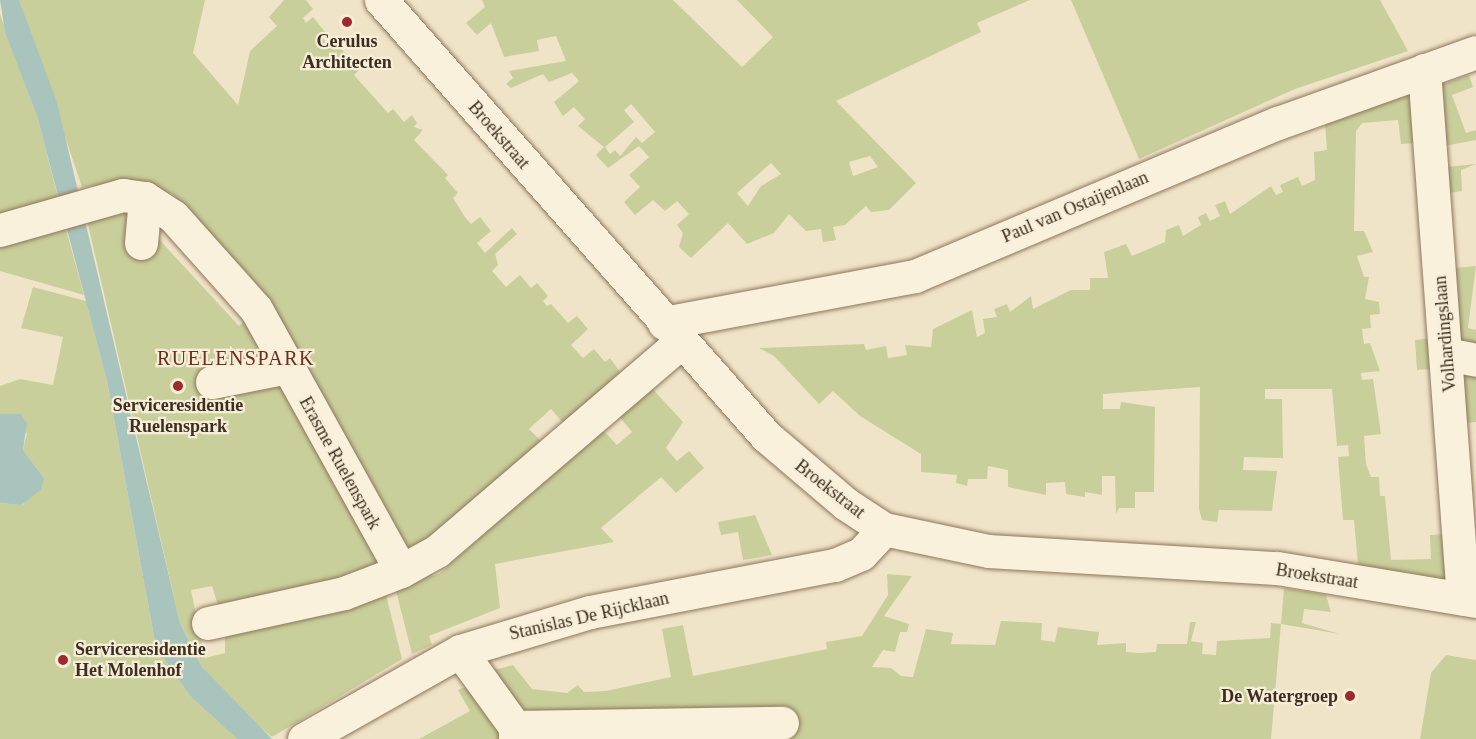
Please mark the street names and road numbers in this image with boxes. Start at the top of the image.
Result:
street label: Broekstraat [464,97,534,173]
street label: Paul van Ostaijenlaan [999,166,1151,248]
street label: Volhardingslaan [1429,275,1461,393]
street label: Erasme Ruelenspark [295,393,385,533]
street label: Broekstraat [791,455,869,523]
street label: Broekstraat [1274,559,1360,593]
street label: Stanislas De Rijcklaan [507,587,671,645]

